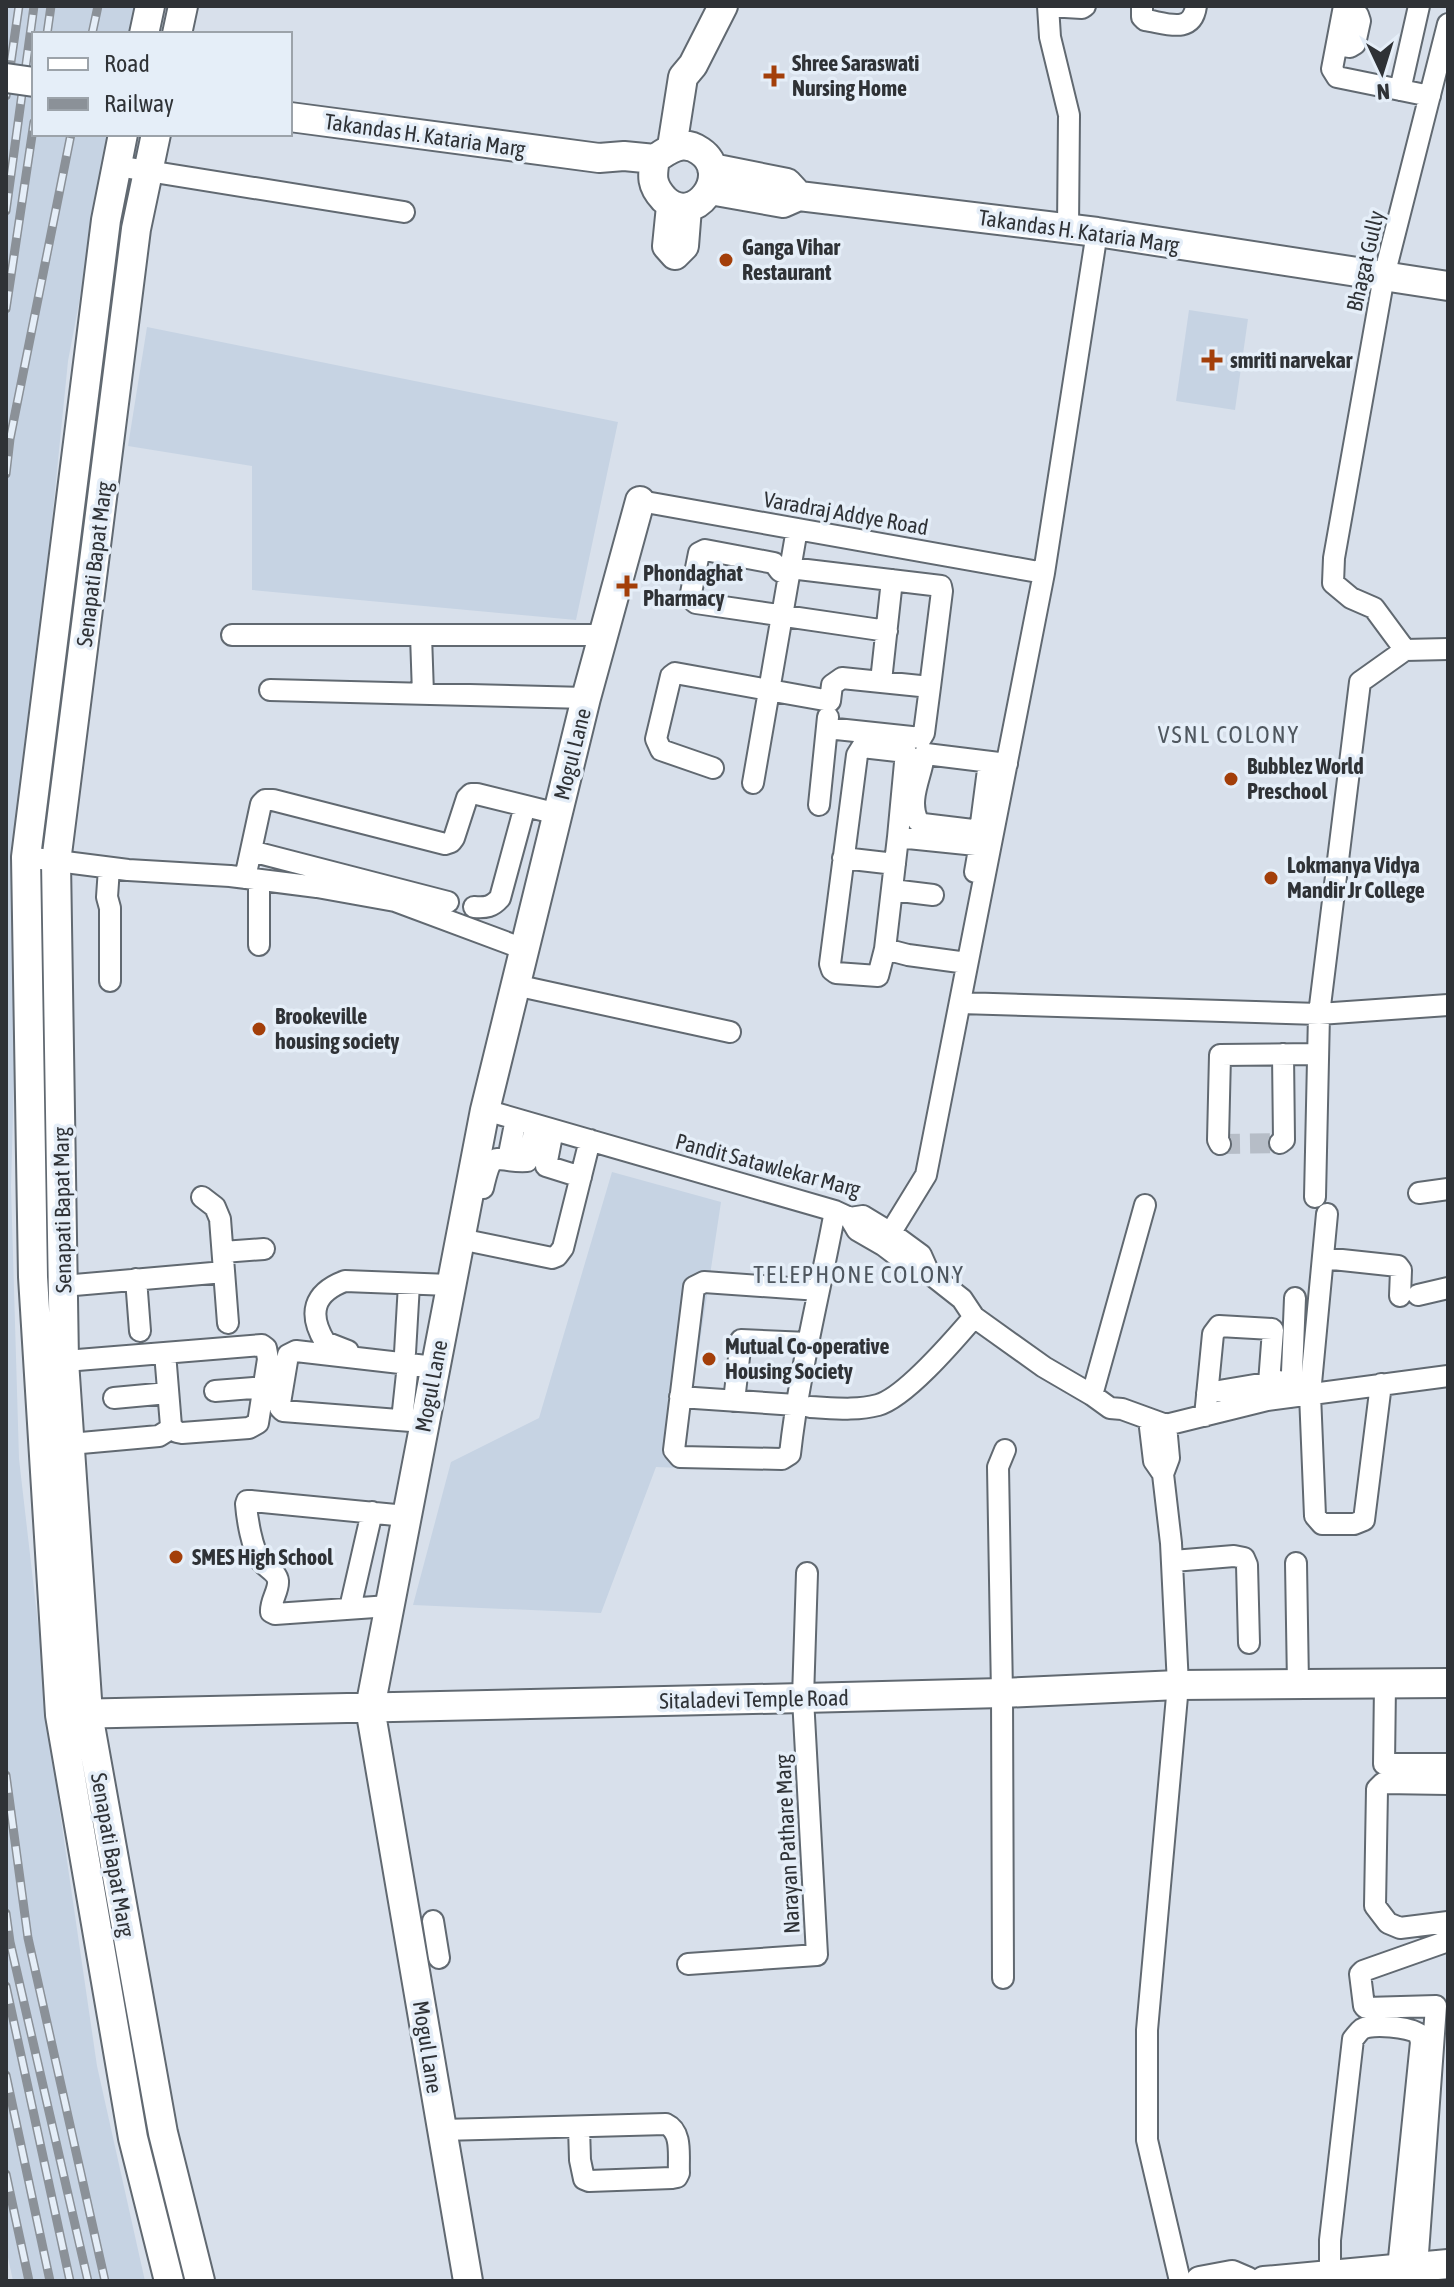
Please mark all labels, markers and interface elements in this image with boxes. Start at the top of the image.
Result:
legend [32,32,292,136]
north arrow [1342,32,1422,112]
text: Road [104,50,150,77]
place label: Shree Saraswati Nursing Home [792,50,919,101]
marker: Shree Saraswati Nursing Home [763,65,785,87]
text: N [1376,79,1391,105]
text: Railway [104,90,174,117]
street label: Takandas H. Kataria Marg [323,108,527,162]
street label: Takandas H. Kataria Marg [977,204,1181,258]
street label: Bhagat Gully [1341,208,1389,314]
place label: Ganga Vihar Restaurant [742,234,841,285]
marker: Ganga Vihar Restaurant [717,251,735,269]
place label: smriti narvekar [1230,347,1353,373]
marker: smriti narvekar [1201,349,1223,371]
street label: Senapati Bapat Marg [71,479,117,648]
street label: Varadraj Addye Road [762,486,930,540]
place label: Phondaghat Pharmacy [643,560,743,611]
marker: Phondaghat Pharmacy [618,577,636,595]
street label: Mogul Lane [548,706,596,802]
district label: VSNL COLONY [1158,721,1300,748]
place label: Bubblez World Preschool [1247,753,1364,804]
marker: Bubblez World Preschool [1222,770,1240,788]
place label: Lokmanya Vidya Mandir Jr College [1287,852,1425,903]
marker: Lokmanya Vidya Mandir Jr College [1262,869,1280,887]
place label: Brookeville housing society [275,1003,399,1054]
marker: Brookeville housing society [250,1020,268,1038]
street label: Senapati Bapat Marg [48,1126,76,1293]
street label: Pandit Satawlekar Marg [673,1128,864,1202]
district label: TELEPHONE COLONY [753,1261,965,1288]
place label: Mutual Co-operative Housing Society [725,1333,889,1384]
street label: Mogul Lane [409,1338,453,1434]
marker: Mutual Co-operative Housing Society [700,1350,718,1368]
place label: SMES High School [192,1544,334,1570]
marker: SMES High School [167,1548,185,1566]
street label: Sitaladevi Temple Road [659,1684,849,1714]
street label: Narayan Pathare Marg [769,1753,805,1934]
street label: Senapati Bapat Marg [86,1771,140,1940]
street label: Mogul Lane [408,1999,448,2095]

